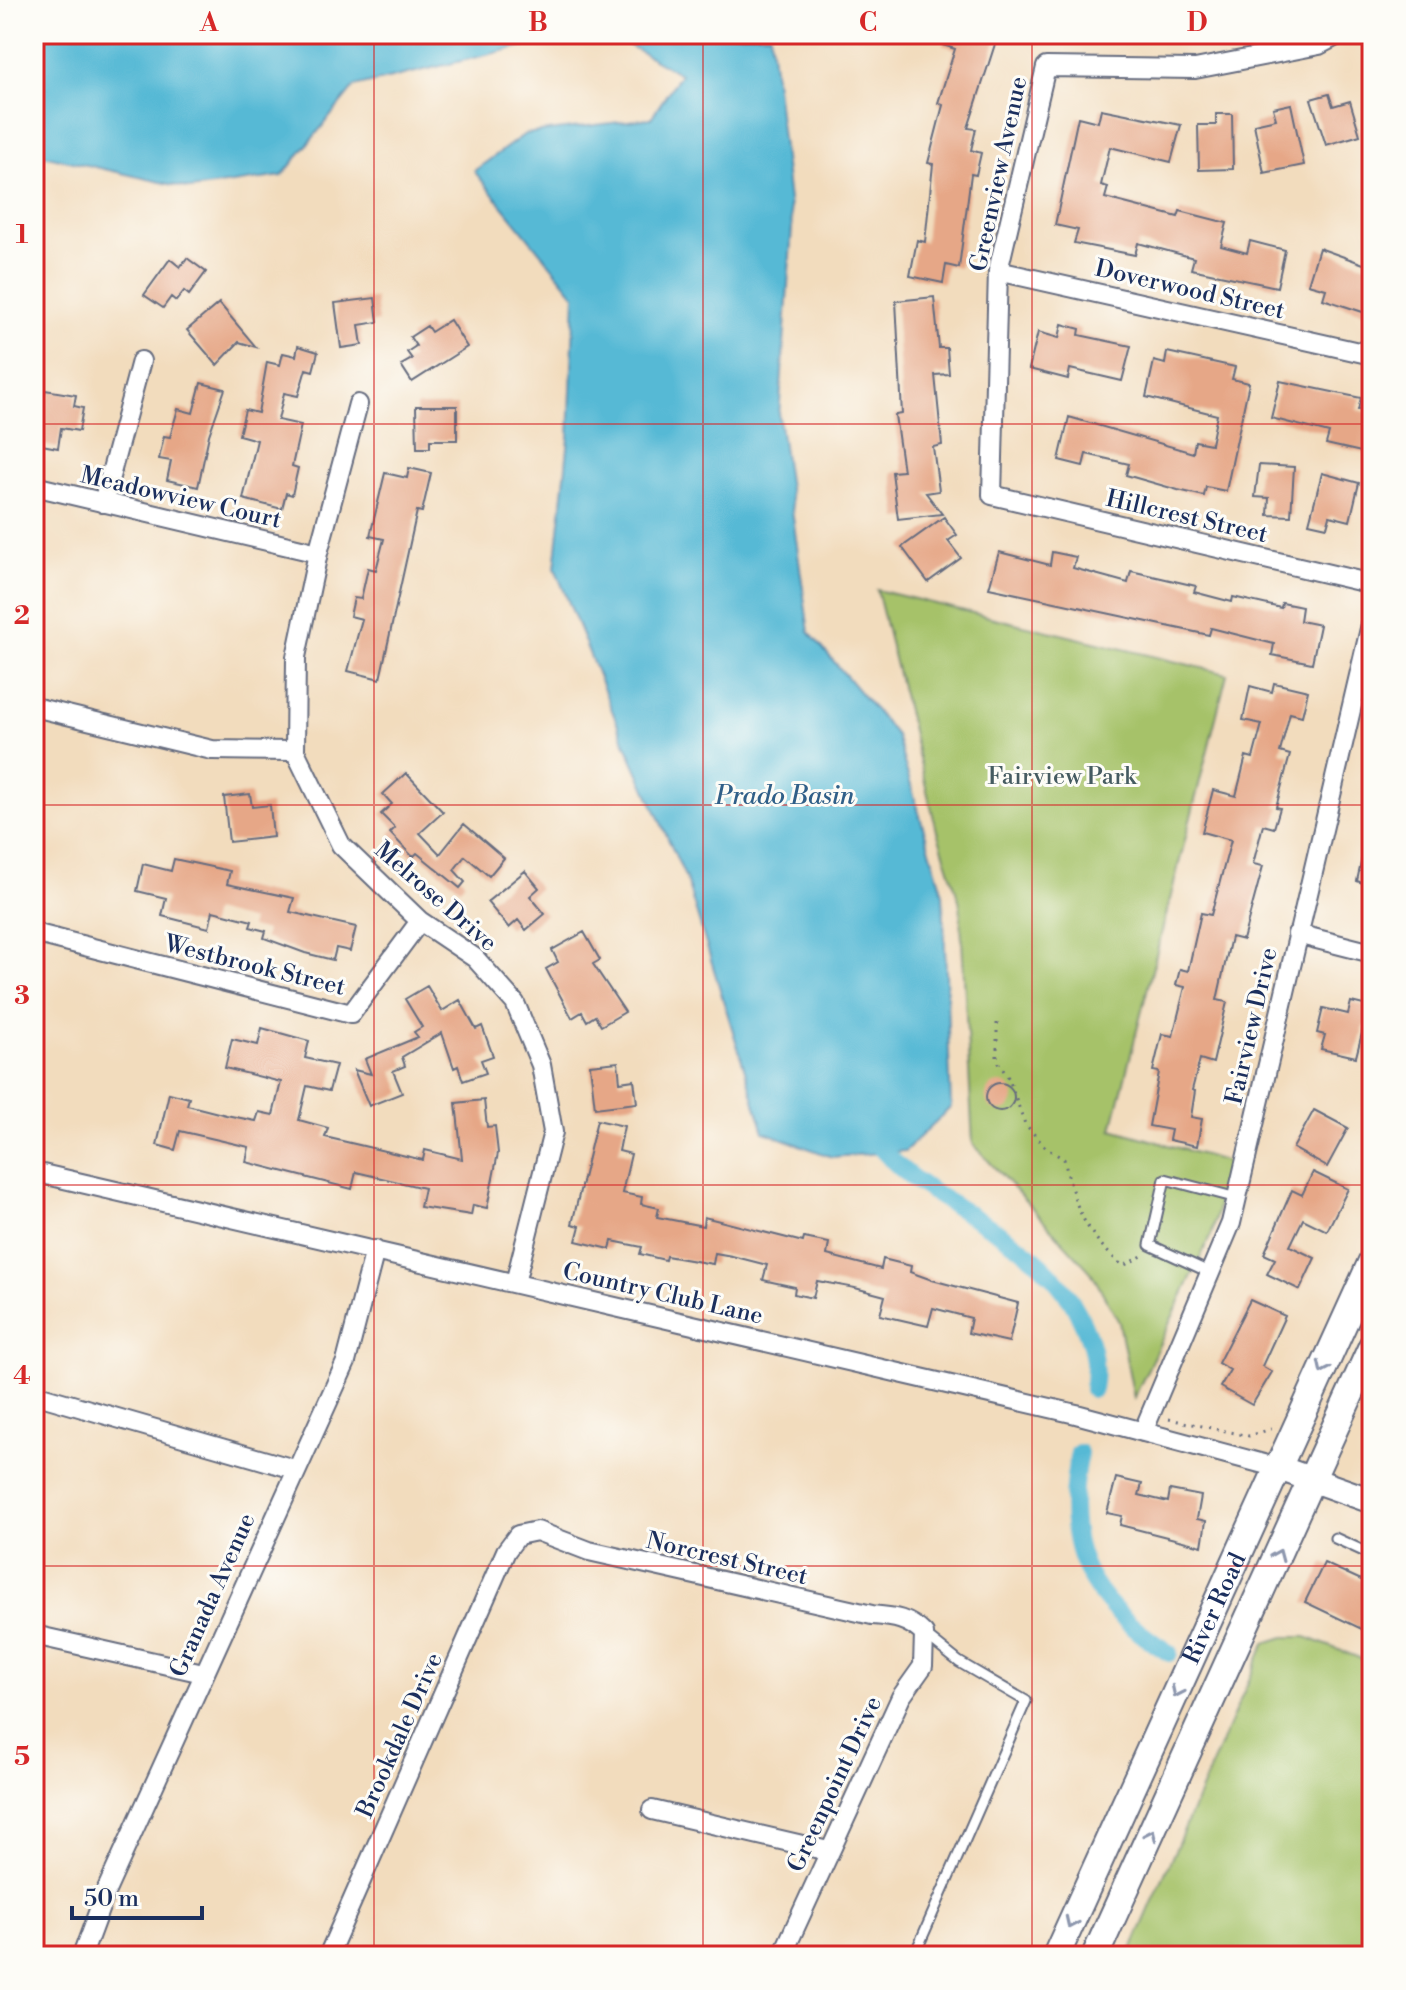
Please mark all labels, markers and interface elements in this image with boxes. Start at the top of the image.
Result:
text: A [199,7,219,39]
text: B [528,7,548,39]
text: C [859,7,877,39]
text: D [1187,7,1207,39]
street label: Greenview Avenue [964,74,1034,275]
text: 1 [16,219,29,251]
street label: Doverwood Street [1092,254,1288,326]
street label: Meadowview Court [77,460,285,536]
street label: Hillcrest Street [1103,484,1271,550]
text: 2 [14,600,30,632]
park label: Fairview Park [988,762,1138,792]
water label: Prado Basin [714,780,855,812]
street label: Melrose Drive [368,835,503,958]
street label: Westbrook Street [160,929,349,1003]
street label: Fairview Drive [1219,945,1285,1108]
text: 3 [14,980,30,1012]
street label: Country Club Lane [560,1256,766,1332]
text: 4 [13,1360,31,1392]
one-way arrow [1317,1360,1333,1374]
street label: Granada Avenue [163,1509,262,1682]
street label: Norcrest Street [643,1526,811,1592]
street label: River Road [1177,1548,1254,1669]
one-way arrow [1268,1548,1284,1563]
street label: Brookdale Drive [350,1648,450,1824]
one-way arrow [1171,1684,1187,1698]
street label: Greenpoint Drive [781,1692,889,1877]
text: 5 [14,1741,30,1773]
one-way arrow [1141,1828,1157,1843]
scale bar [72,1870,202,1920]
text: 50 m [84,1884,139,1914]
one-way arrow [1065,1914,1081,1929]

